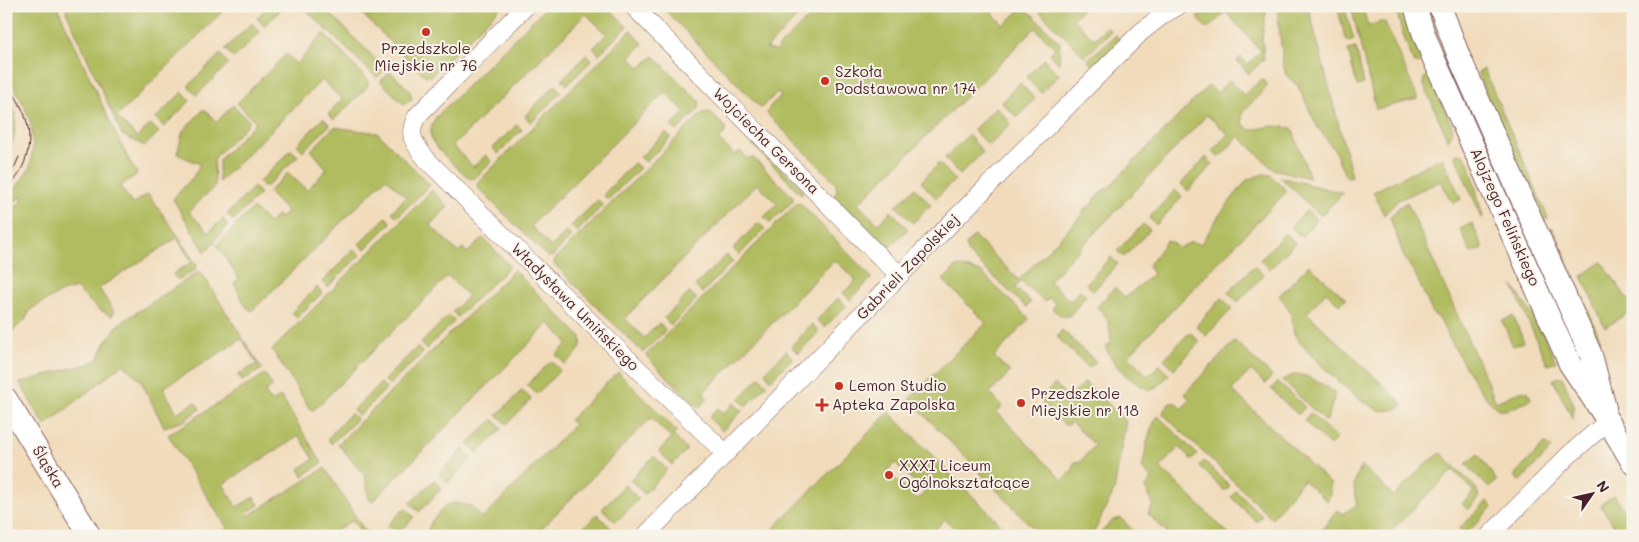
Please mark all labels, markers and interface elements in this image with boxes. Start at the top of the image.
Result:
marker: Przedszkole Miejskie nr 76 [420,26,432,38]
place label: Przedszkole Miejskie nr 76 [375,38,477,75]
place label: Szkoła Podstawowa nr 174 [835,61,977,98]
marker: Szkoła Podstawowa nr 174 [819,75,831,87]
street label: Wojciecha Gersona [709,83,824,198]
street label: Alojzego Felińskiego [1466,144,1545,289]
street label: Gabrieli Zapolskiej [851,209,963,324]
street label: Władysława Umińskiego [507,238,644,375]
place label: Lemon Studio [849,375,946,395]
marker: Lemon Studio [833,380,845,392]
place label: Przedszkole Miejskie nr 118 [1031,383,1139,420]
place label: Apteka Zapolska [832,394,956,414]
marker: Przedszkole Miejskie nr 118 [1015,397,1027,409]
marker: Apteka Zapolska [816,399,828,411]
street label: Śląska [28,442,69,491]
place label: XXXI Liceum Ogólnokształcące [899,455,1030,492]
marker: XXXI Liceum Ogólnokształcące [883,469,895,481]
north arrow [1566,470,1616,520]
text: N [1592,477,1614,496]

